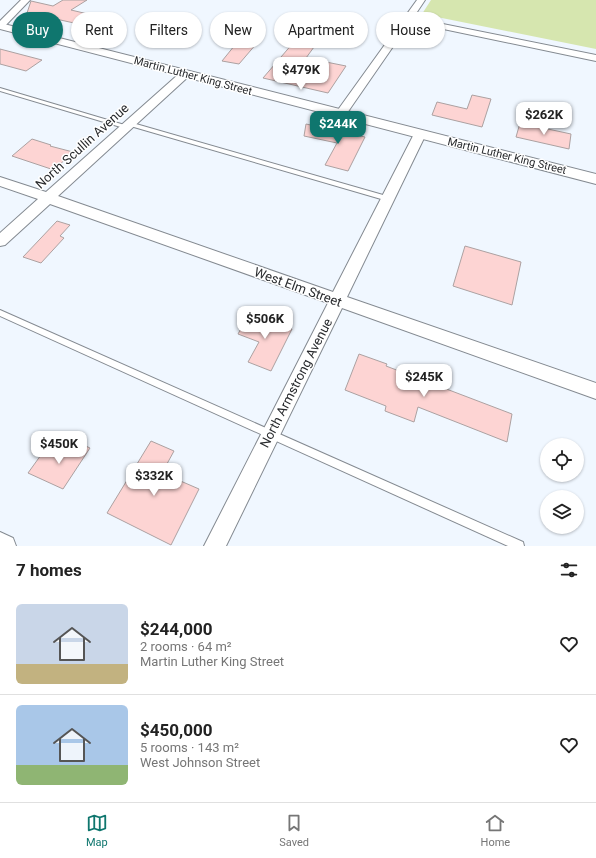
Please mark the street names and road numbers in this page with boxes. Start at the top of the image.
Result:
street label: Martin Luther King Street [132,54,254,98]
street label: North Scullin Avenue [32,100,132,192]
street label: Martin Luther King Street [446,135,568,177]
street label: West Elm Street [252,264,344,310]
street label: North Armstrong Avenue [257,316,335,450]

